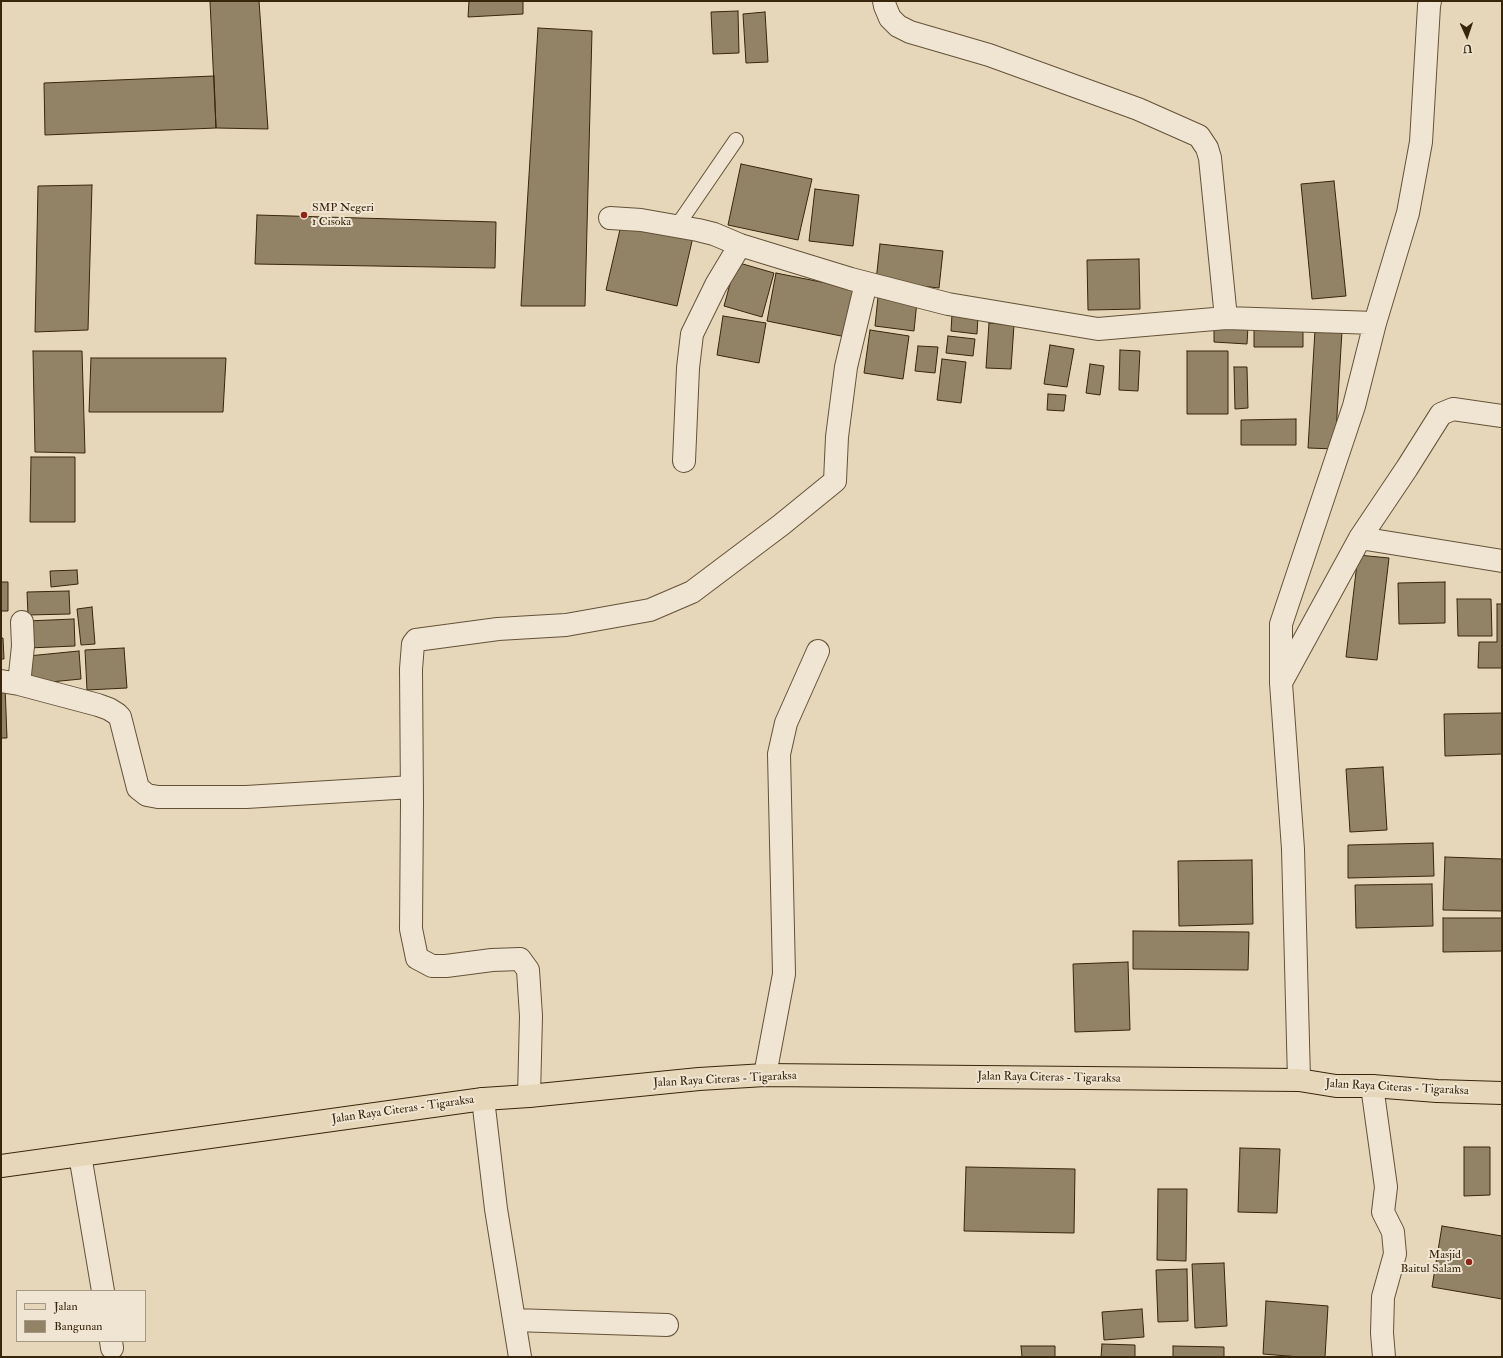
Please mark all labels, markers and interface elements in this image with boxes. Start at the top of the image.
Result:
north arrow [1447,16,1487,56]
text: U [1463,42,1473,55]
place label: SMP Negeri 1 Cisoka [312,201,374,229]
marker: SMP Negeri 1 Cisoka [299,210,309,220]
street label: Jalan Raya Citeras - Tigaraksa [653,1069,797,1091]
street label: Jalan Raya Citeras - Tigaraksa [977,1070,1121,1086]
street label: Jalan Raya Citeras - Tigaraksa [1325,1077,1469,1099]
street label: Jalan Raya Citeras - Tigaraksa [331,1093,475,1127]
place label: Masjid Baitul Salam [1400,1248,1461,1276]
marker: Masjid Baitul Salam [1464,1257,1474,1267]
legend [16,1290,146,1342]
text: Jalan [54,1299,78,1314]
text: Bangunan [54,1319,103,1334]

